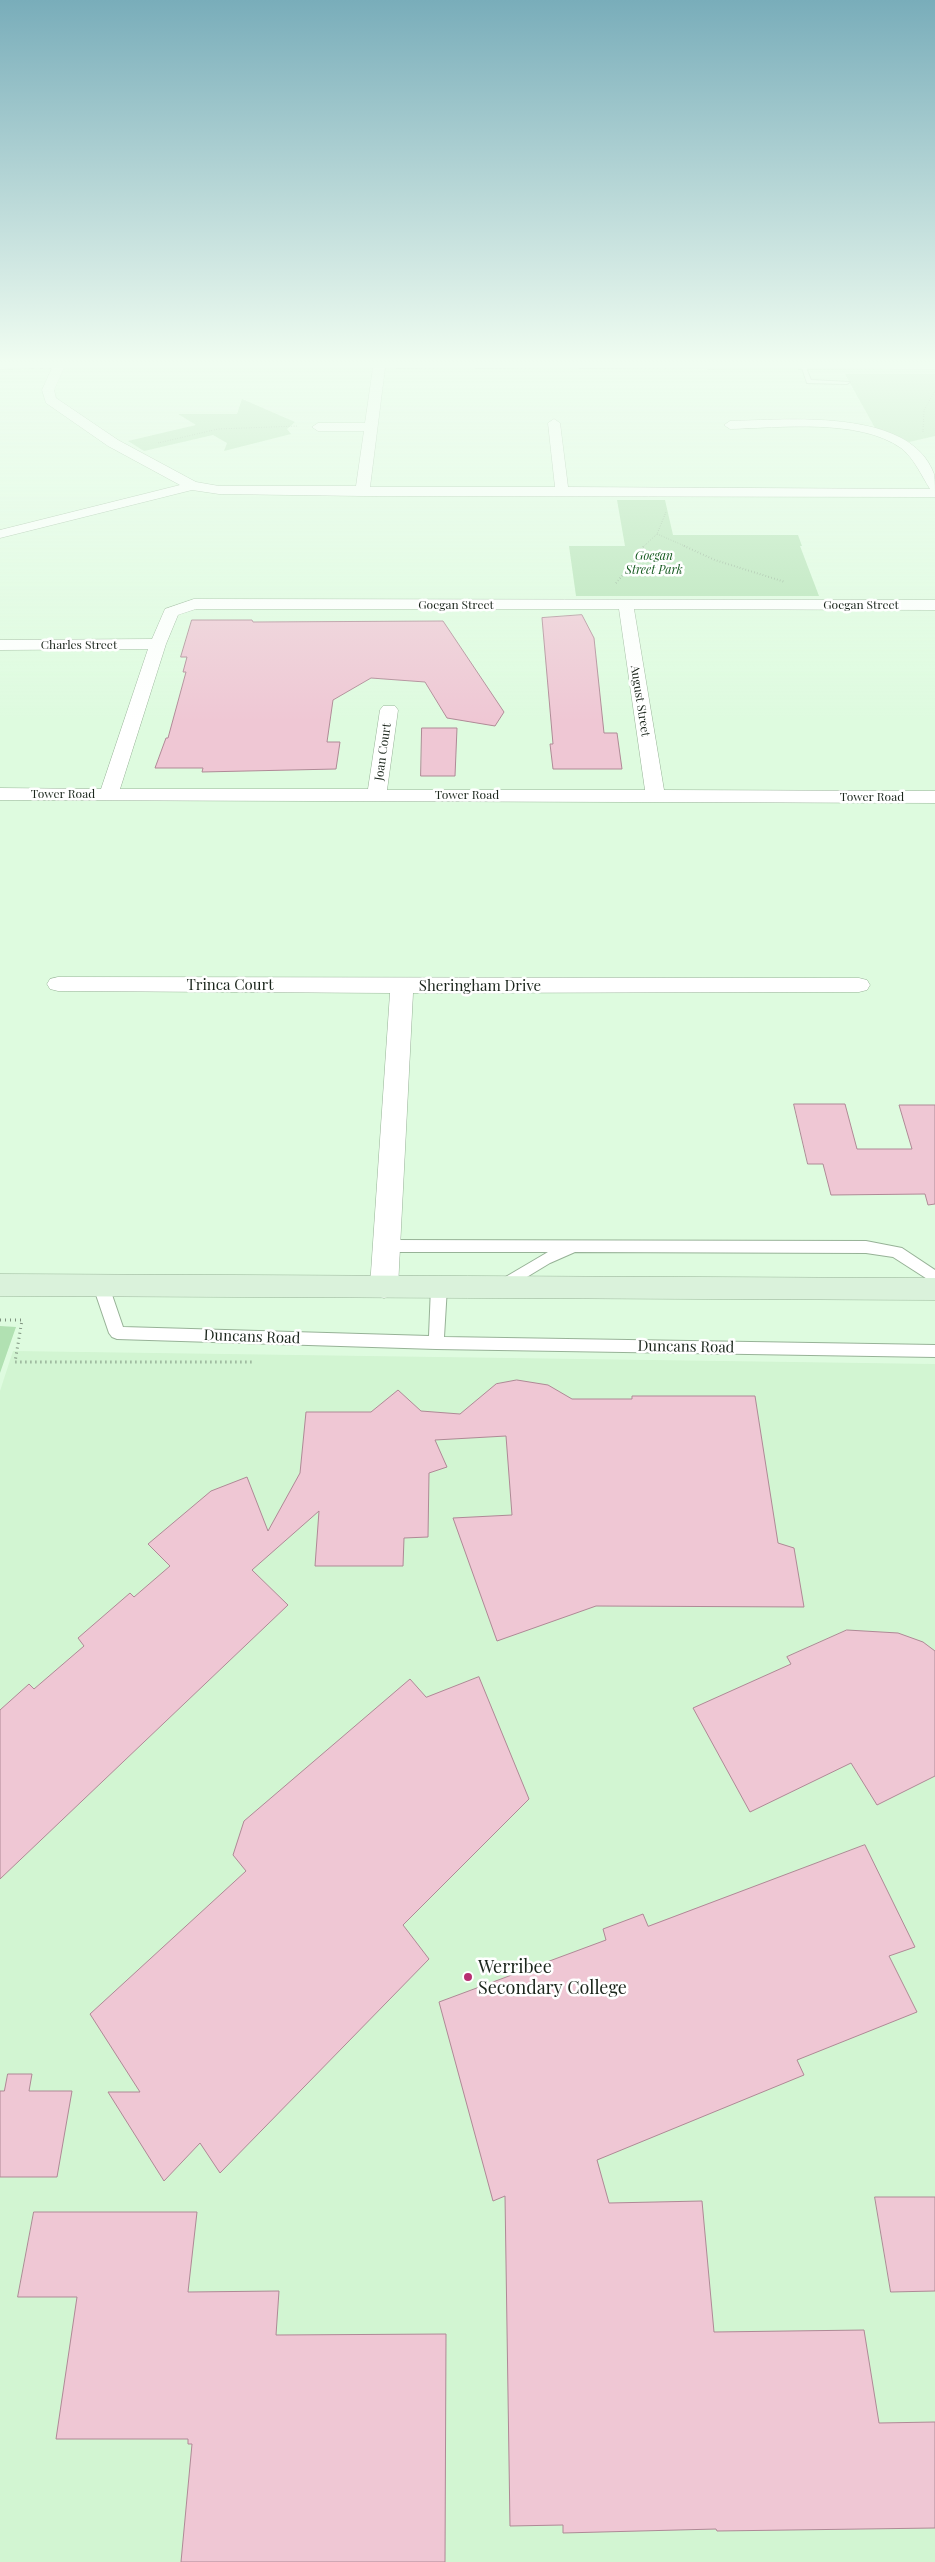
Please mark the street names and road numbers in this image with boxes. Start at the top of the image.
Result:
street label: Goegan Street [418,598,494,612]
street label: Goegan Street [823,598,899,612]
street label: Charles Street [41,638,117,652]
street label: August Street [627,664,653,738]
street label: Joan Court [372,722,394,782]
street label: Tower Road [31,787,95,801]
street label: Tower Road [435,788,499,802]
street label: Tower Road [840,790,904,804]
street label: Trinca Court [186,976,274,994]
street label: Sheringham Drive [419,977,541,995]
street label: Duncans Road [203,1326,301,1348]
street label: Duncans Road [637,1337,735,1357]

